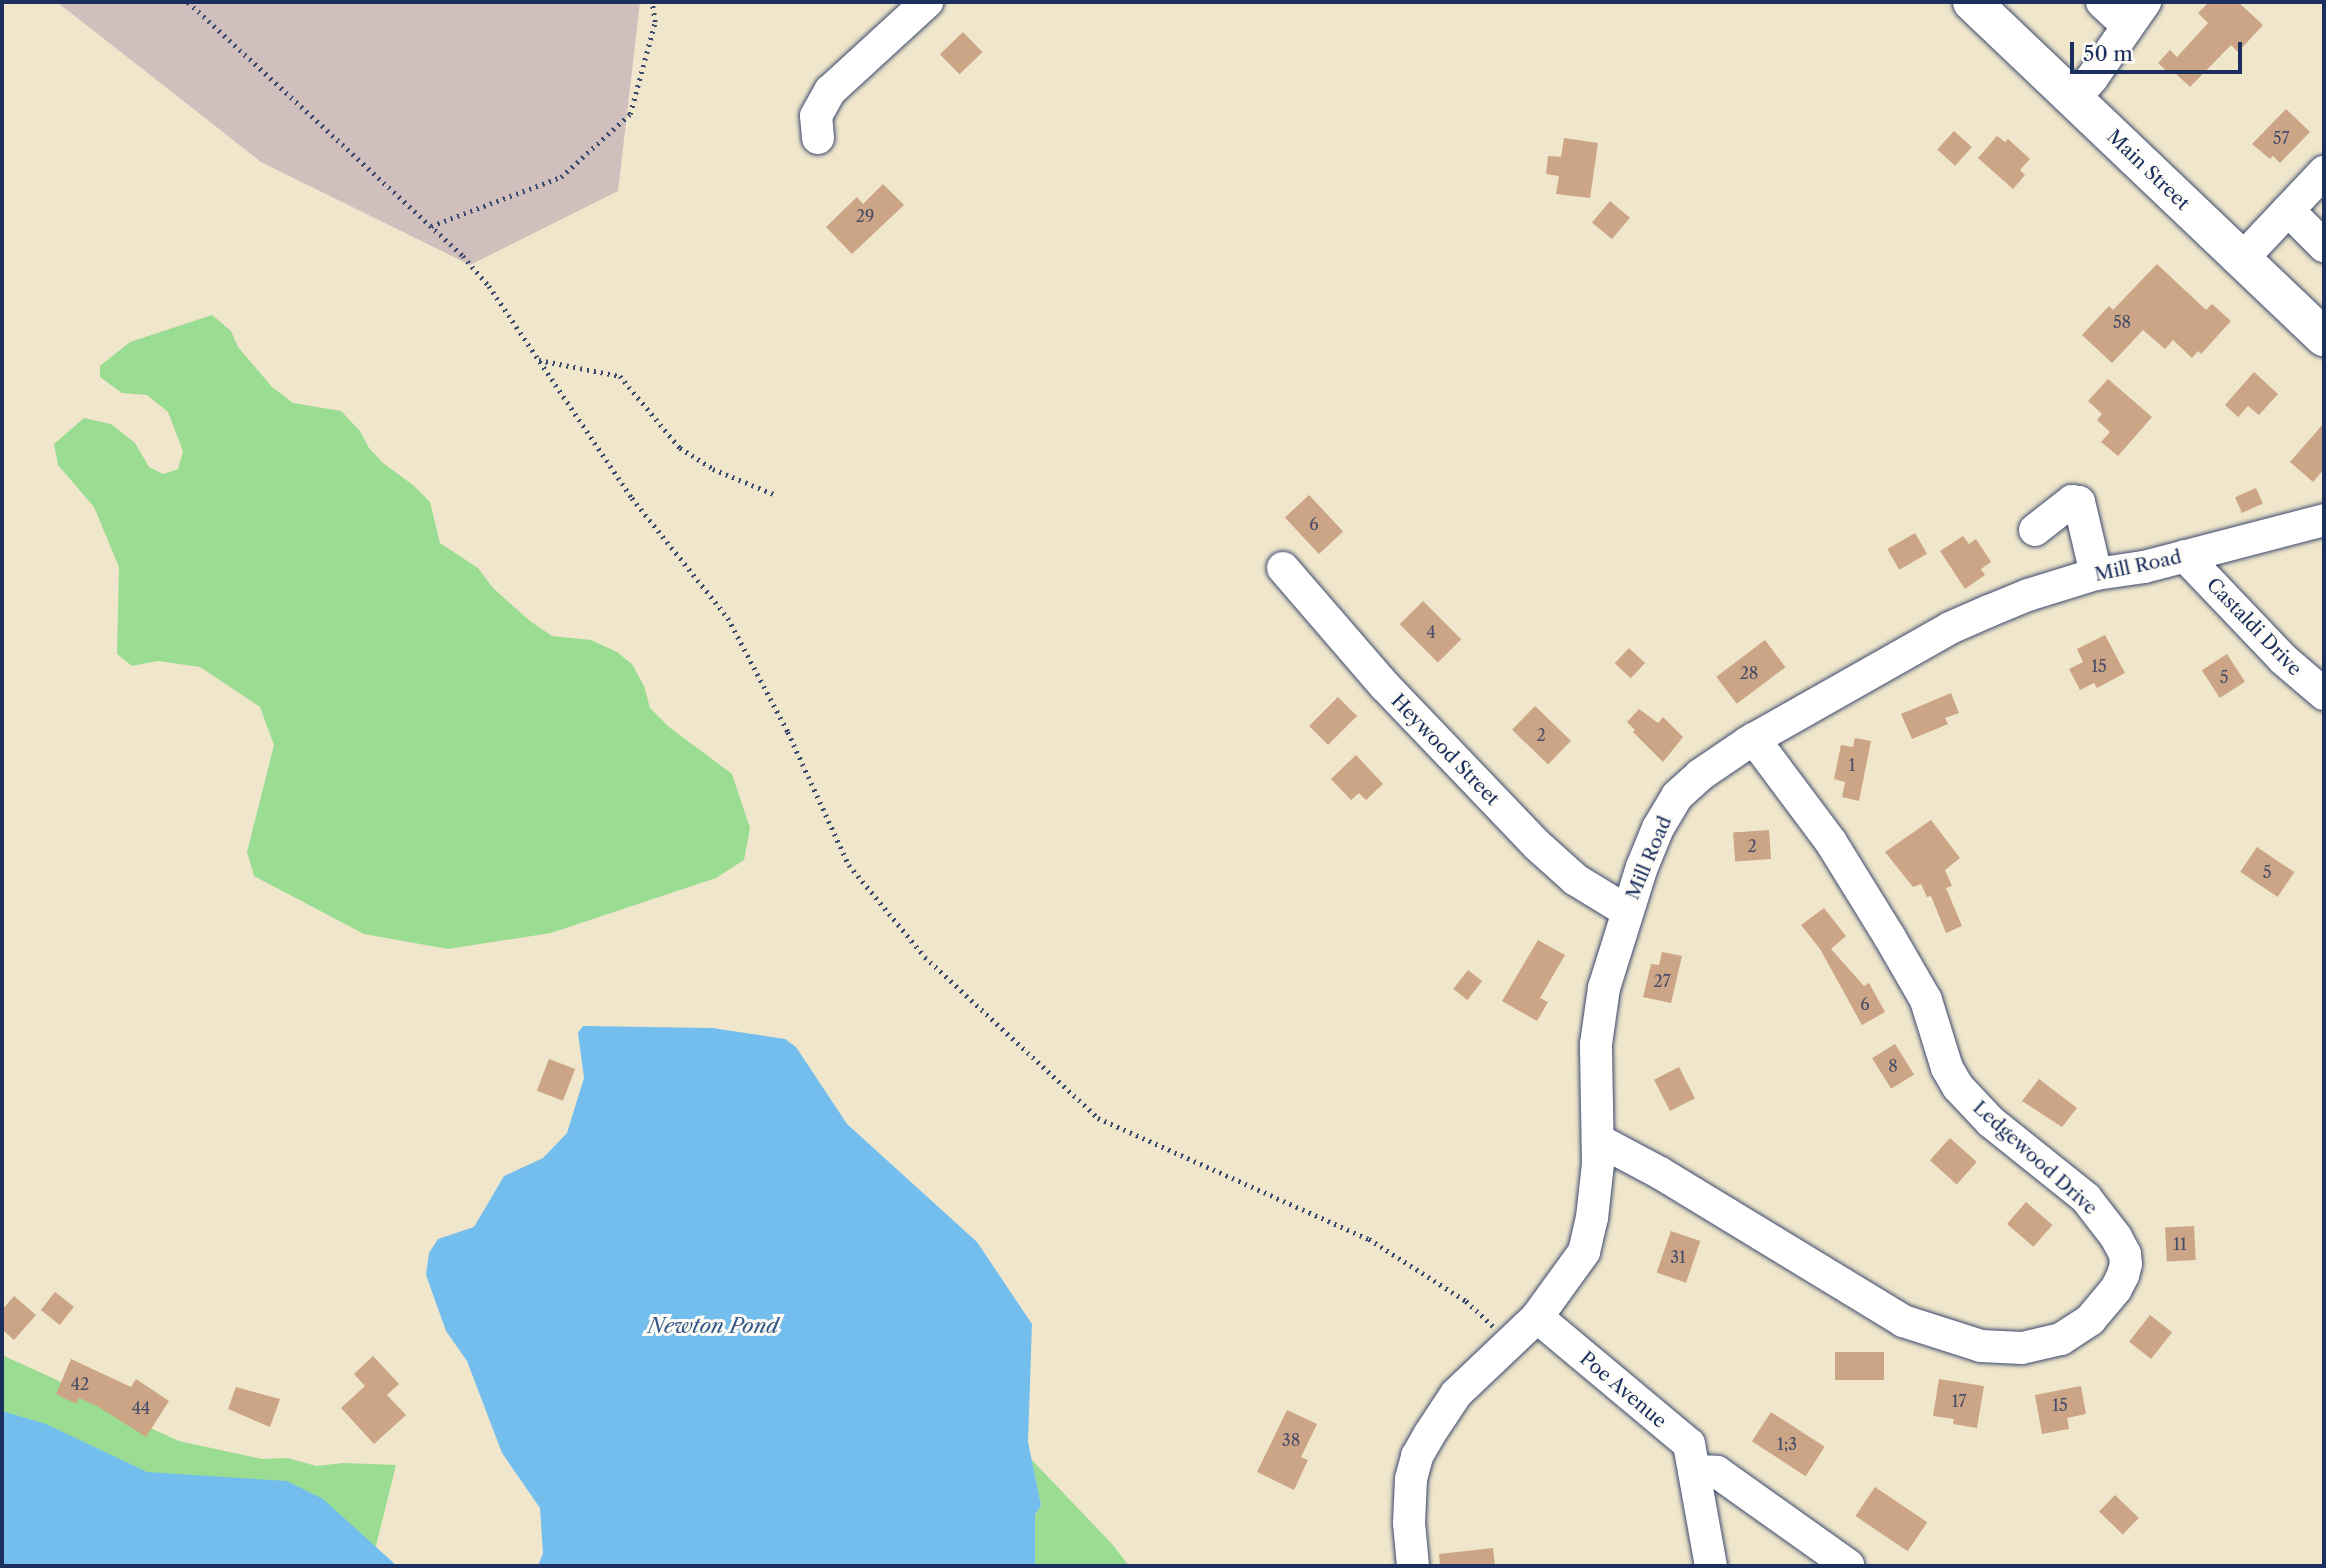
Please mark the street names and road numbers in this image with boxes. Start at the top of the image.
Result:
street label: Main Street [2102,125,2194,215]
street label: Mill Road [2092,546,2184,586]
street label: Castaldi Drive [2202,573,2306,681]
street label: Heywood Street [1386,690,1504,810]
street label: Mill Road [1621,813,1677,903]
street label: Ledgewood Drive [1968,1096,2102,1220]
street label: Poe Avenue [1575,1347,1671,1433]

